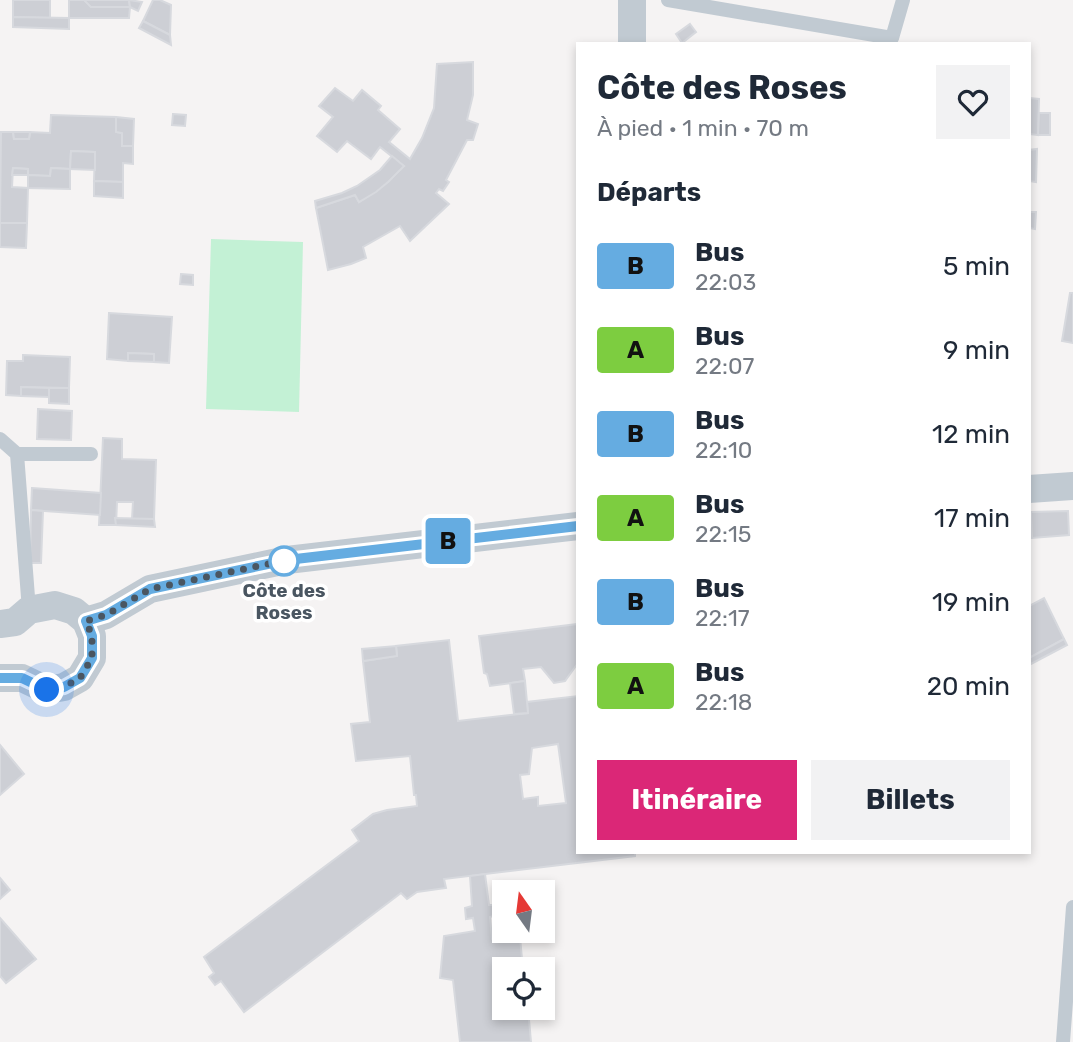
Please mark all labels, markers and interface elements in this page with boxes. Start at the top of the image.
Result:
button: heart [936,65,1010,139]
text: Côte des Roses [597,68,847,107]
text: À pied · 1 min · 70 m [597,114,809,142]
text: Départs [597,177,701,208]
text: Bus [695,237,744,268]
text: 5 min [943,251,1010,282]
text: B [627,252,644,280]
text: 22:03 [695,268,756,296]
text: Bus [695,321,744,352]
text: 9 min [943,335,1010,366]
text: A [627,336,644,364]
text: 22:07 [695,352,754,380]
text: Bus [695,405,744,436]
text: 12 min [932,419,1010,450]
text: B [627,420,644,448]
text: 22:10 [695,436,752,464]
text: Bus [695,489,744,520]
text: 17 min [934,503,1010,534]
text: A [627,504,644,532]
line badge: B [425,518,471,564]
text: 22:15 [695,520,751,548]
text: B [440,527,456,555]
marker: Côte des Roses [269,546,299,576]
text: Bus [695,573,744,604]
place label: Côte des Roses [243,579,325,624]
text: 19 min [932,587,1010,618]
text: B [627,588,644,616]
text: 22:17 [695,604,750,632]
text: Bus [695,657,744,688]
text: 20 min [927,671,1010,702]
your location [29,672,64,707]
text: A [627,672,644,700]
text: 22:18 [695,688,752,716]
button: Itinéraire [597,760,797,840]
button: Billets [811,760,1010,840]
north arrow [492,880,555,943]
map controls [492,880,555,1020]
button: locate [492,957,555,1020]

